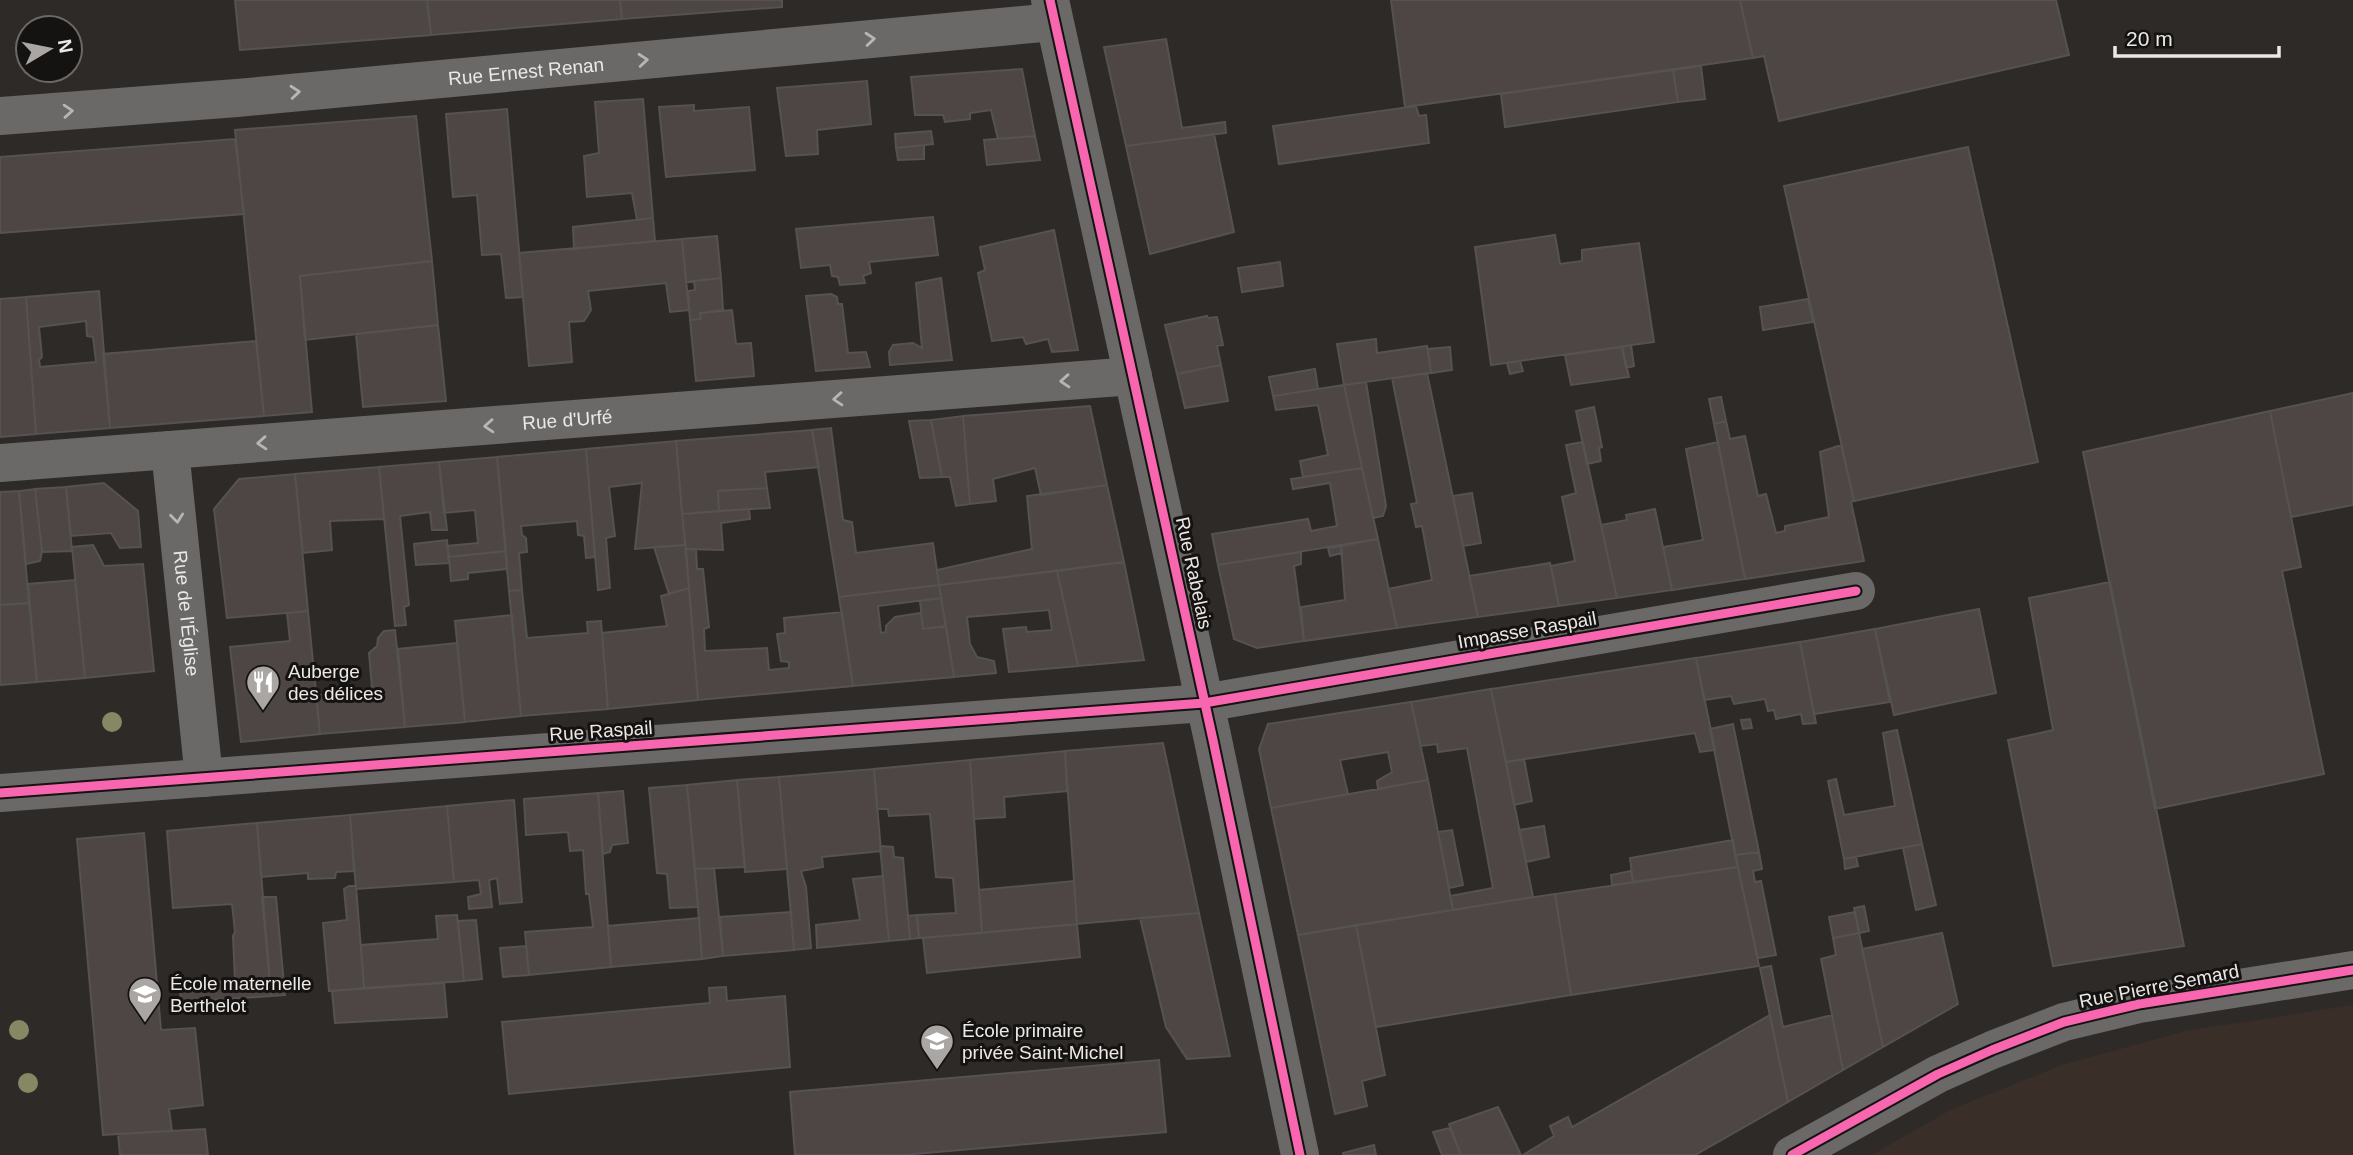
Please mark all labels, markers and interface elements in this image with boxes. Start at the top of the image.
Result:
north arrow [14,14,84,84]
scale bar [2115,14,2280,58]
text: 20 m [2126,27,2173,50]
one-way arrow [865,32,876,47]
text: N [54,38,77,55]
street label: Rue Ernest Renan [447,53,605,89]
one-way arrow [638,53,649,68]
one-way arrow [290,85,301,100]
one-way arrow [63,104,74,119]
one-way arrow [1059,374,1070,389]
one-way arrow [832,391,843,406]
street label: Rue d'Urfé [522,406,613,433]
one-way arrow [483,418,494,433]
one-way arrow [256,435,267,450]
one-way arrow [169,513,184,524]
street label: Rue Rabelais [1172,515,1216,631]
street label: Rue de l'Église [170,549,204,677]
street label: Impasse Raspail [1456,607,1598,653]
place label: Auberge des délices [288,661,383,704]
restaurant icon: Auberge des délices [244,663,282,712]
street label: Rue Raspail [549,717,653,745]
street label: Rue Pierre Semard [2077,960,2241,1012]
place label: École maternelle Berthelot [170,973,312,1016]
school or university icon: École maternelle Berthelot [126,975,164,1024]
place label: École primaire privée Saint-Michel [962,1020,1124,1063]
school or university icon: École primaire privée Saint-Michel [918,1022,956,1071]

